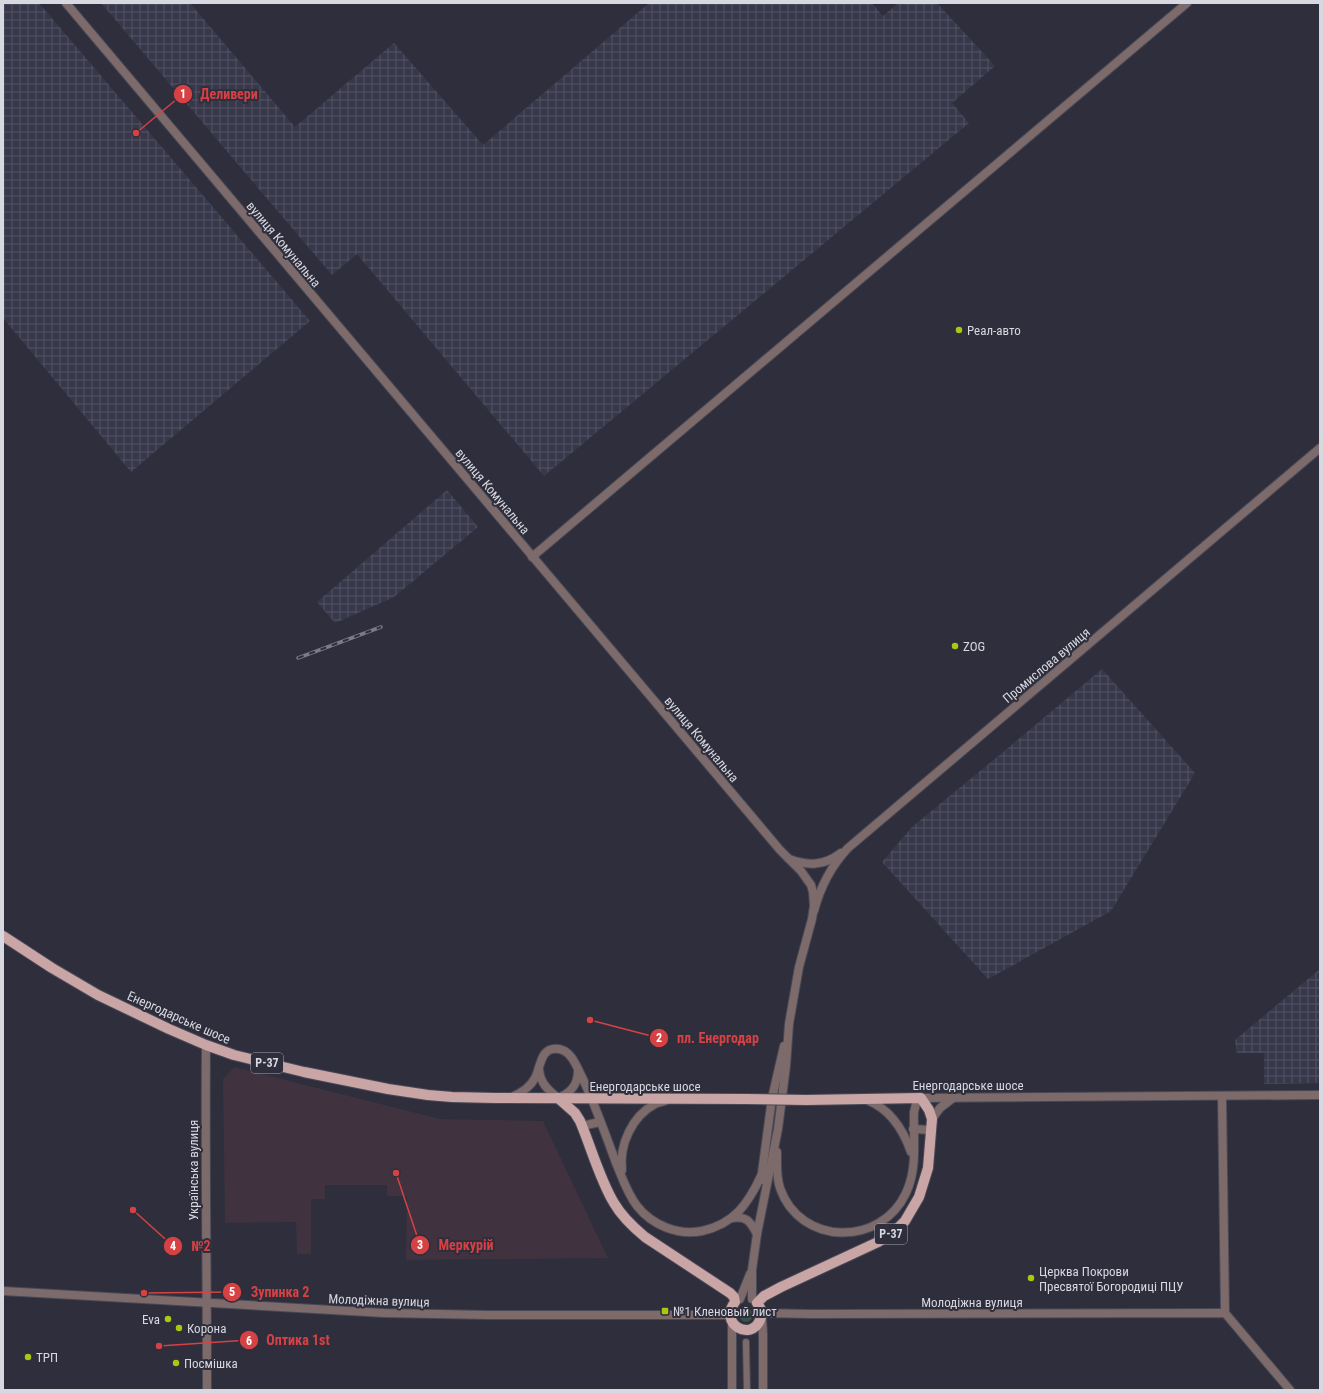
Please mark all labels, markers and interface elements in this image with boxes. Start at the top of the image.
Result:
callout: Деливери [173,81,266,107]
text: Деливери [200,86,258,102]
text: 1 [180,87,186,101]
street label: вулиця Комунальна [243,199,324,290]
place label: Реал-авто [967,323,1021,338]
marker: Реал-авто [954,325,964,335]
street label: вулиця Комунальна [452,446,533,537]
street label: Промислова вулиця [1000,625,1093,706]
place label: ZOG [963,639,985,654]
marker: ZOG [950,641,960,651]
street label: вулиця Комунальна [661,694,742,785]
street label: Енергодарське шосе [125,988,233,1047]
callout: пл. Енергодар [649,1025,767,1051]
text: пл. Енергодар [677,1030,759,1046]
text: 2 [656,1031,662,1045]
road number: Р-37 [251,1053,283,1073]
street label: Енергодарське шосе [912,1078,1024,1093]
street label: Енергодарське шосе [589,1079,701,1094]
street label: Українська вулиця [186,1120,201,1220]
road number: Р-37 [875,1224,907,1244]
callout: Меркурій [410,1232,501,1258]
callout: №2 [163,1233,219,1259]
text: Меркурій [439,1237,494,1253]
text: №2 [191,1238,211,1254]
text: 3 [417,1238,423,1252]
text: 4 [170,1239,176,1253]
place label: Церква Покрови Пресвятої Богородиці ПЦУ [1039,1264,1184,1294]
marker: Церква Покрови Пресвятої Богородиці ПЦУ [1026,1273,1036,1283]
callout: Зупинка 2 [222,1279,317,1305]
text: Зупинка 2 [251,1284,309,1300]
text: 5 [229,1285,235,1299]
street label: Молодіжна вулиця [328,1291,430,1310]
street label: Молодіжна вулиця [921,1295,1023,1310]
place label: №1 Кленовый лист [673,1304,777,1319]
marker: №1 Кленовый лист [660,1306,670,1316]
place label: Eva [142,1312,160,1327]
marker: Eva [163,1314,173,1324]
place label: Корона [187,1321,226,1336]
marker: Корона [174,1323,184,1333]
callout: Оптика 1st [239,1327,338,1353]
text: Оптика 1st [266,1332,330,1348]
text: 6 [246,1334,252,1348]
place label: ТРП [36,1350,58,1365]
marker: ТРП [23,1352,33,1362]
place label: Посмішка [184,1356,238,1371]
marker: Посмішка [171,1358,181,1368]

